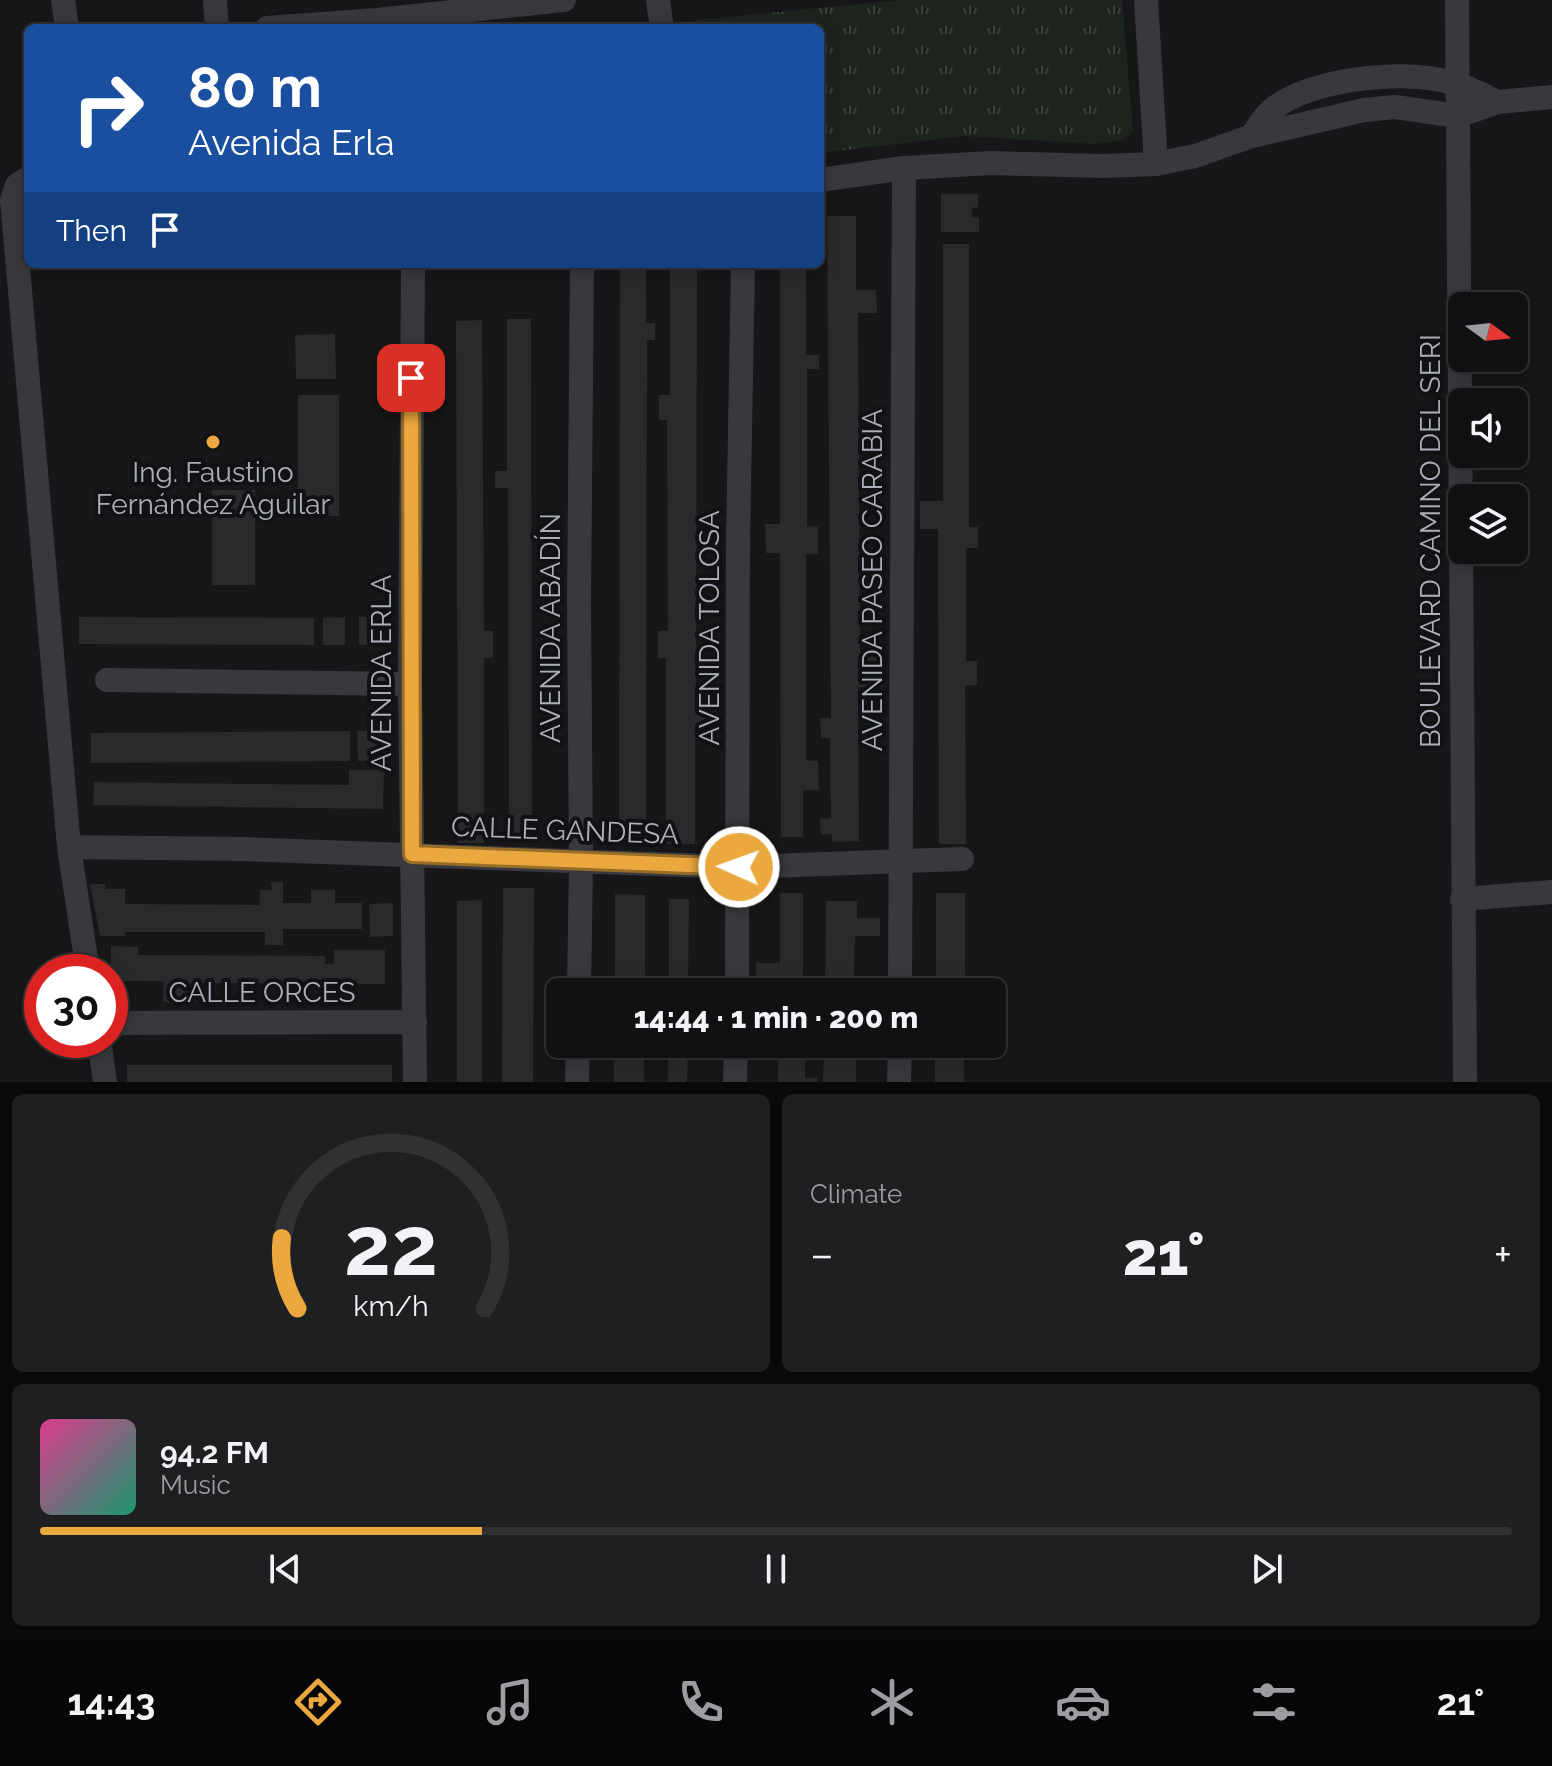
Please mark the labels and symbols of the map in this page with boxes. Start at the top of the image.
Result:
north arrow [1448,292,1528,372]
street label: BOULEVARD CAMINO DEL SERI [1414,334,1447,748]
pin [377,344,445,412]
street label: AVENIDA PASEO CARABIA [856,409,889,751]
marker: Ing. Faustino Fernández Aguilar [204,433,222,451]
place label: Ing. Faustino Fernández Aguilar [96,456,331,521]
street label: AVENIDA TOLOSA [693,510,726,746]
street label: AVENIDA ABADÍN [534,513,567,743]
street label: AVENIDA ERLA [365,574,398,772]
street label: CALLE GANDESA [451,810,679,851]
position arrow [697,825,781,909]
speed limit sign: 30 [24,954,128,1058]
street label: CALLE ORCES [168,976,356,1009]

